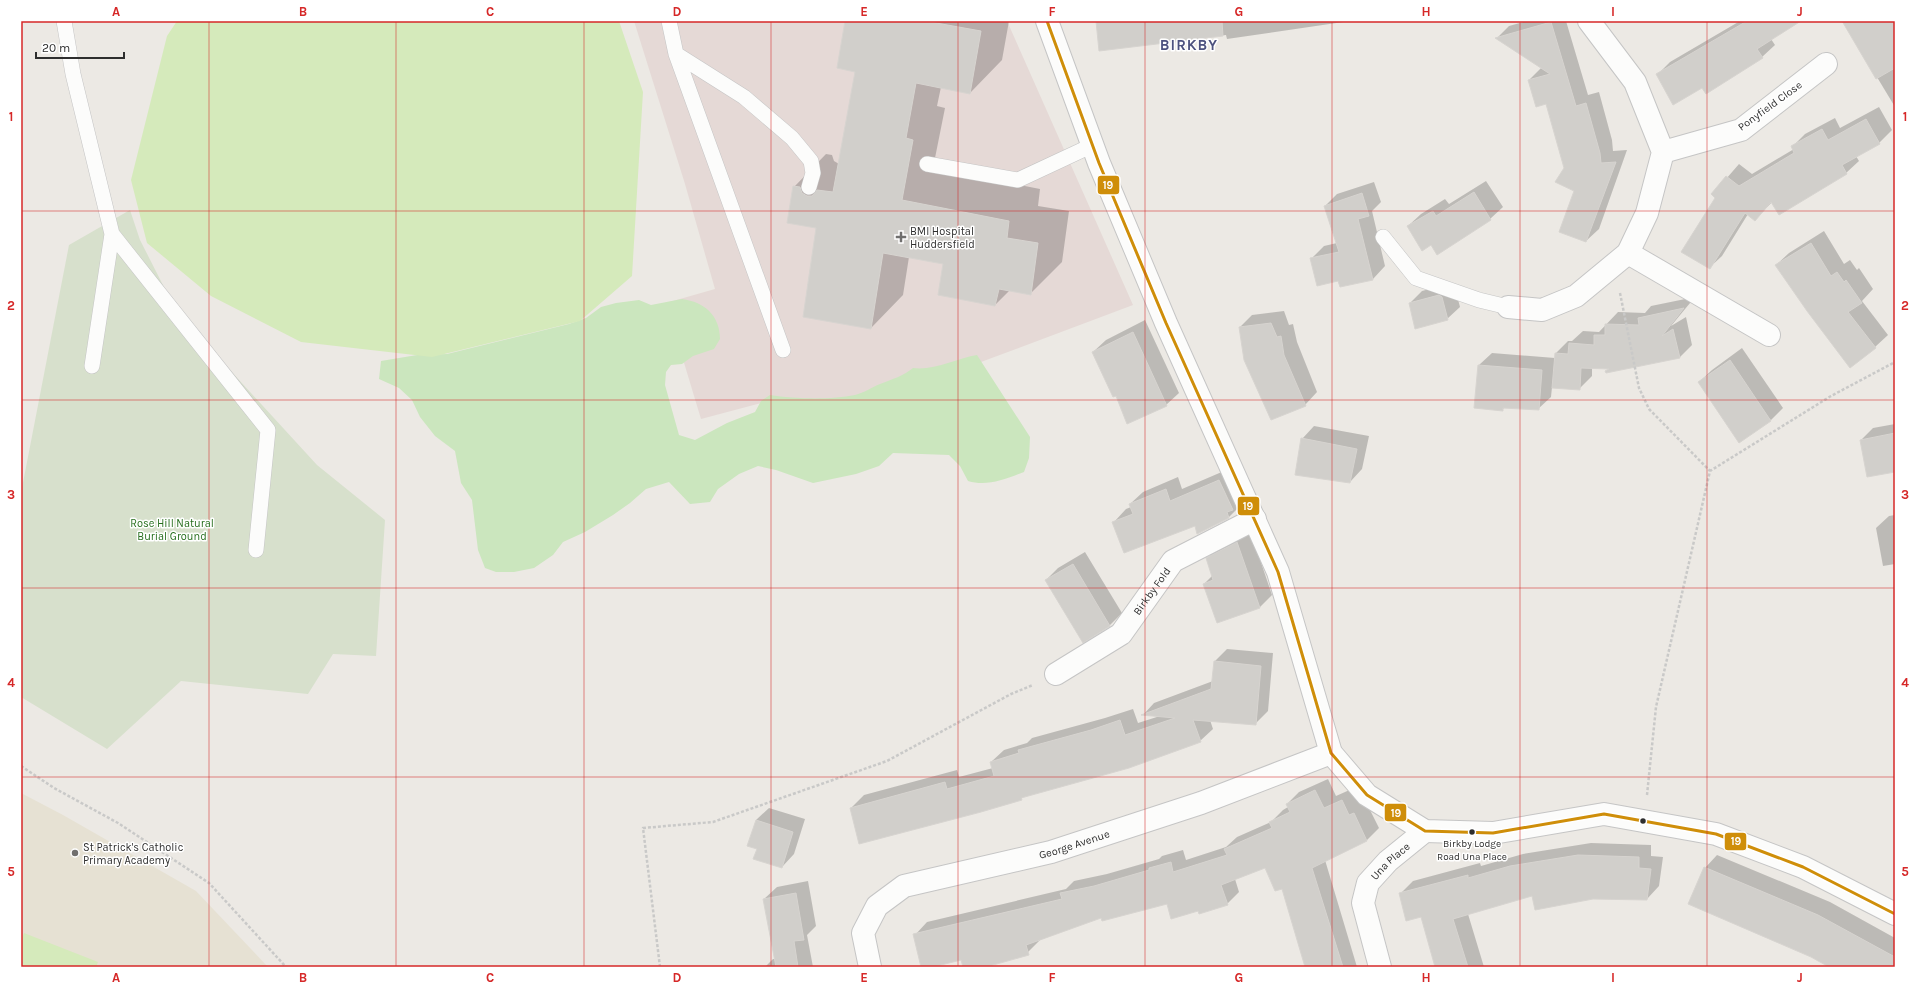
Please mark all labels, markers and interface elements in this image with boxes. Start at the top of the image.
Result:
text: A [112,4,120,19]
text: B [299,4,307,19]
text: C [486,4,494,19]
text: D [673,4,682,19]
text: E [860,4,868,19]
text: F [1048,4,1056,19]
text: G [1235,4,1243,19]
text: H [1421,4,1431,19]
text: I [1611,4,1615,19]
text: J [1797,4,1803,19]
scale bar [36,34,124,60]
district label: BIRKBY [1160,36,1218,54]
text: 20 m [42,41,70,55]
street label: Ponyfield Close [1735,78,1805,134]
text: 1 [9,109,13,124]
text: 1 [1903,109,1907,124]
line badge: 19 [1097,175,1120,195]
text: 19 [1103,179,1114,192]
place label: BMI Hospital Huddersfield [910,225,975,251]
marker: BMI Hospital Huddersfield [895,231,907,243]
text: 2 [7,298,15,313]
text: 2 [1901,298,1909,313]
text: 3 [7,487,15,502]
text: 3 [1901,487,1909,502]
line badge: 19 [1237,496,1260,516]
text: 19 [1243,500,1254,513]
park label: Rose Hill Natural Burial Ground [130,517,214,543]
street label: Birkby Fold [1130,565,1173,618]
text: 4 [7,675,15,690]
text: 4 [1901,675,1909,690]
line badge: 19 [1384,803,1407,822]
text: 19 [1391,807,1402,820]
unlabelled marker [1638,816,1648,826]
street label: George Avenue [1038,827,1111,861]
marker: Birkby Lodge Road Una Place [1467,827,1477,837]
line badge: 19 [1724,832,1747,851]
text: 19 [1731,835,1742,848]
place label: Birkby Lodge Road Una Place [1437,838,1507,863]
street label: Una Place [1368,839,1413,882]
place label: St Patrick's Catholic Primary Academy [83,841,184,867]
marker: St Patrick's Catholic Primary Academy [70,848,80,858]
text: 5 [7,864,15,879]
text: 5 [1901,864,1909,879]
text: A [112,970,120,985]
text: B [299,970,307,985]
text: C [486,970,494,985]
text: D [673,970,682,985]
text: E [860,970,868,985]
text: F [1048,970,1056,985]
text: G [1235,970,1243,985]
text: H [1421,970,1431,985]
text: I [1611,970,1615,985]
text: J [1797,970,1803,985]

